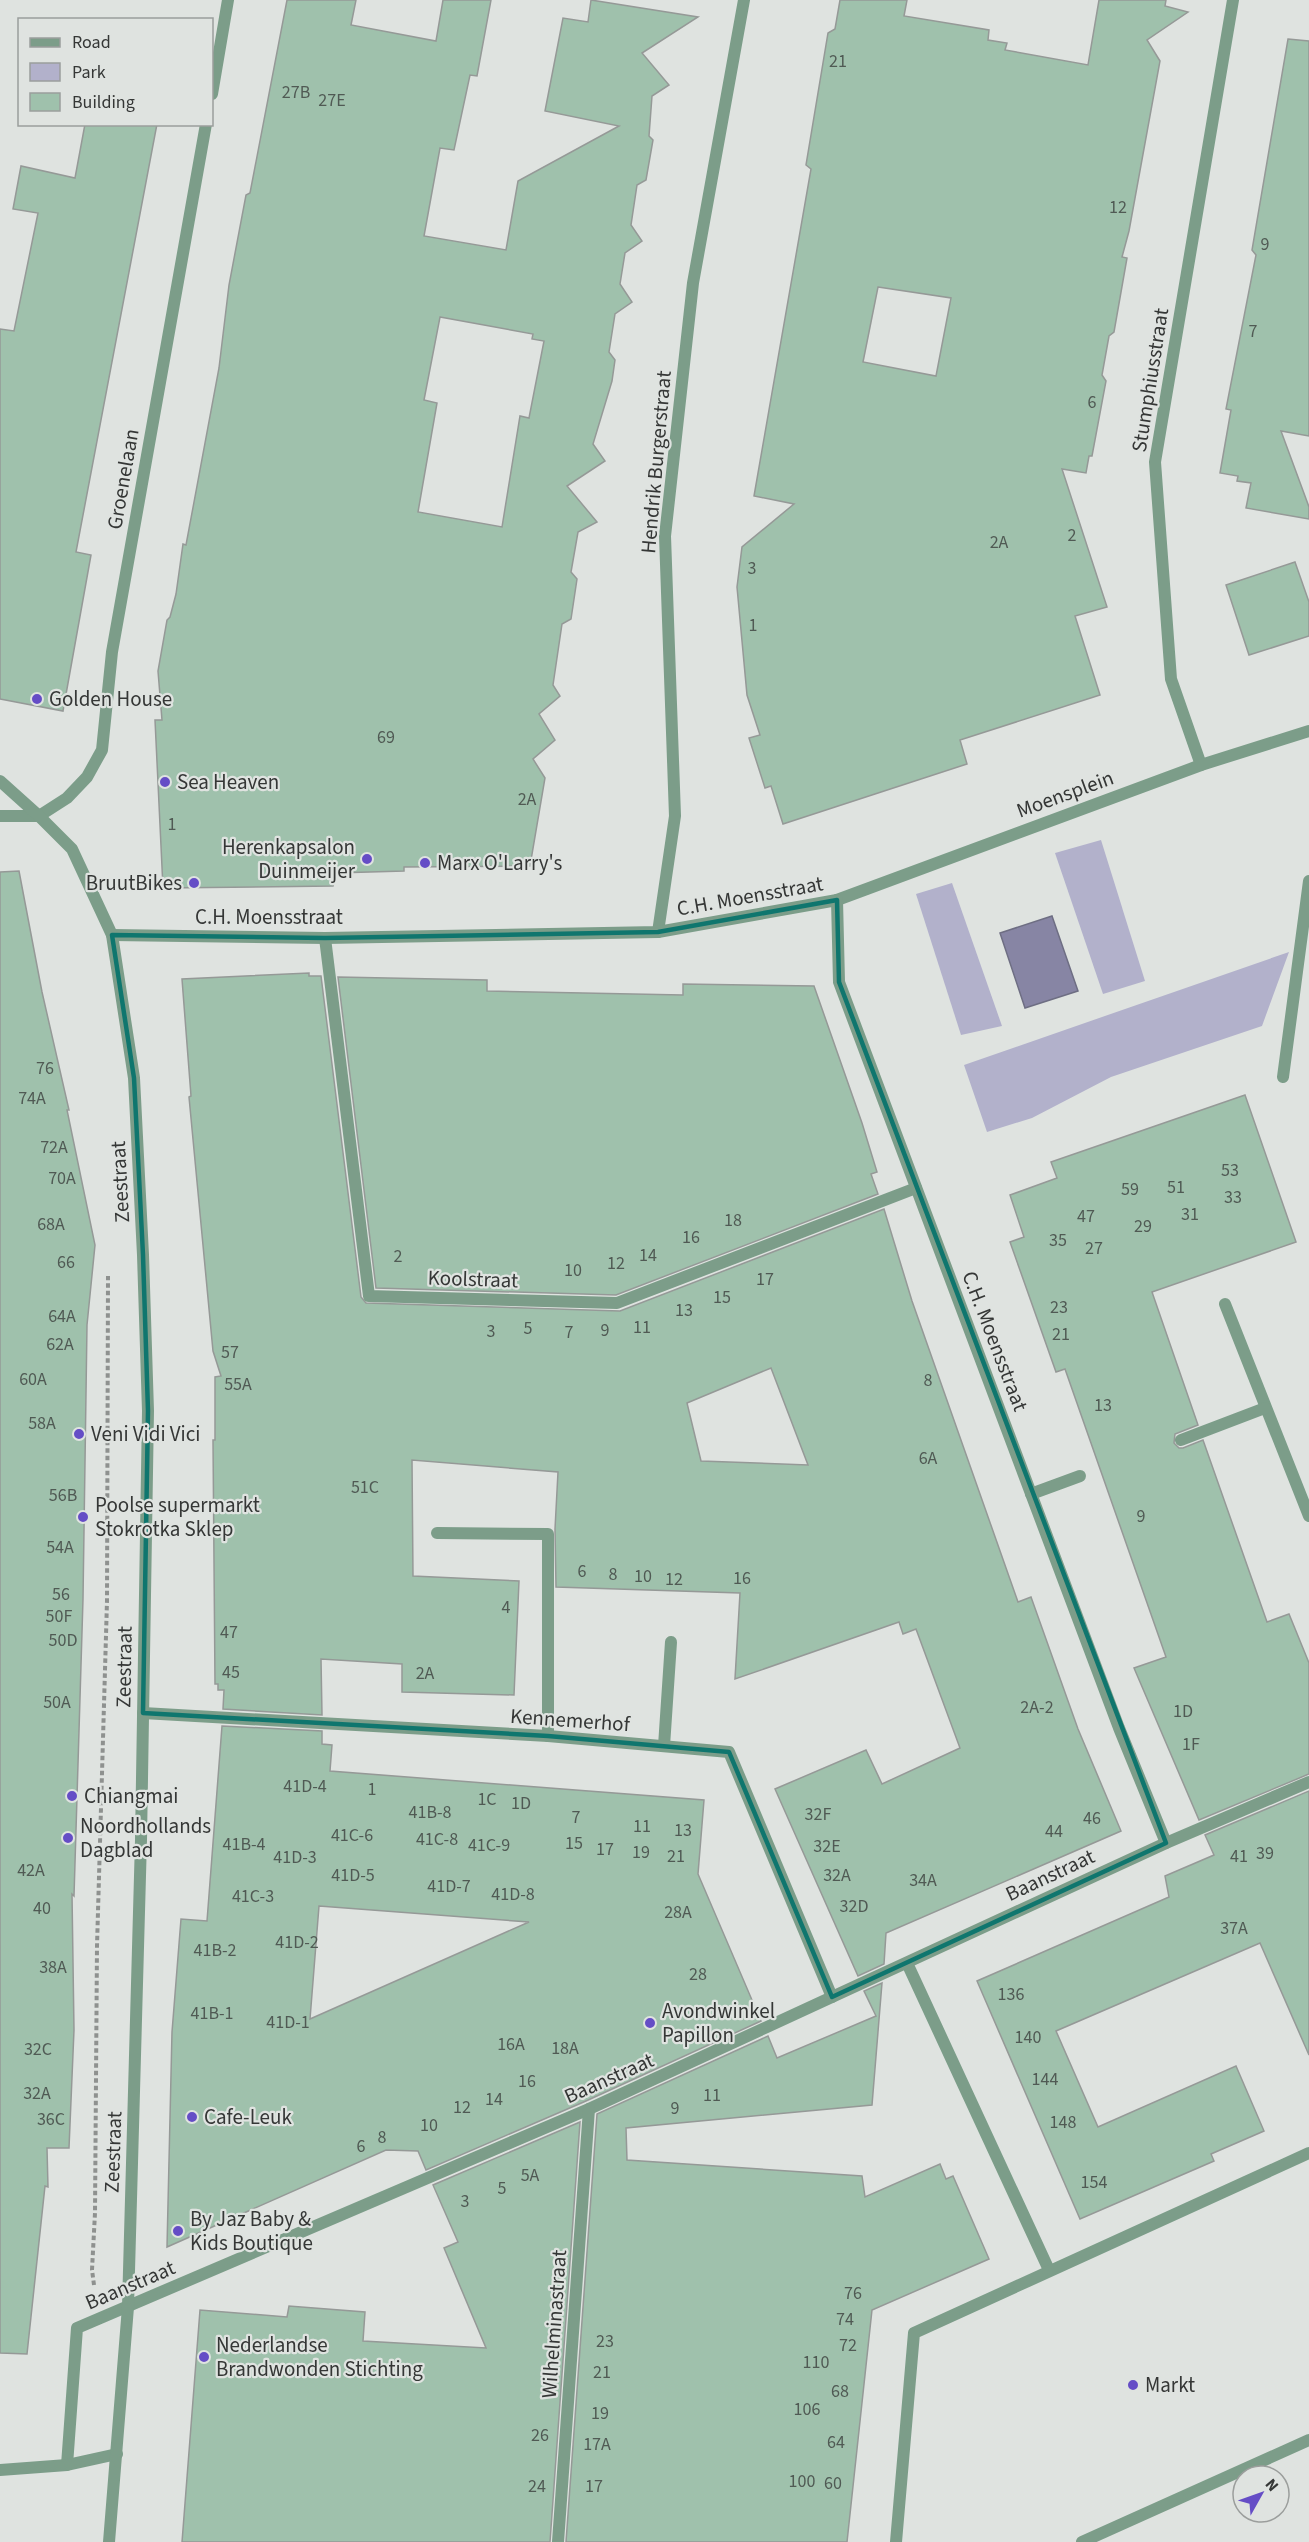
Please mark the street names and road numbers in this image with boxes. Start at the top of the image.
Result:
street label: Stumphiusstraat [1124,306,1176,454]
street label: Hendrik Burgerstraat [633,369,679,555]
street label: Groenelaan [99,426,147,532]
street label: Moensplein [1012,763,1118,825]
street label: C.H. Moensstraat [675,868,825,924]
street label: C.H. Moensstraat [195,902,343,932]
street label: Zeestraat [103,1140,137,1224]
street label: Koolstraat [427,1262,519,1296]
street label: C.H. Moensstraat [954,1267,1036,1415]
street label: Zeestraat [108,1626,140,1708]
street label: Kennemerhof [509,1701,632,1739]
street label: Baanstraat [1000,1841,1100,1909]
street label: Baanstraat [559,2045,659,2111]
street label: Zeestraat [97,2111,129,2193]
street label: Wilhelminastraat [534,2249,574,2399]
street label: Baanstraat [80,2253,180,2317]

